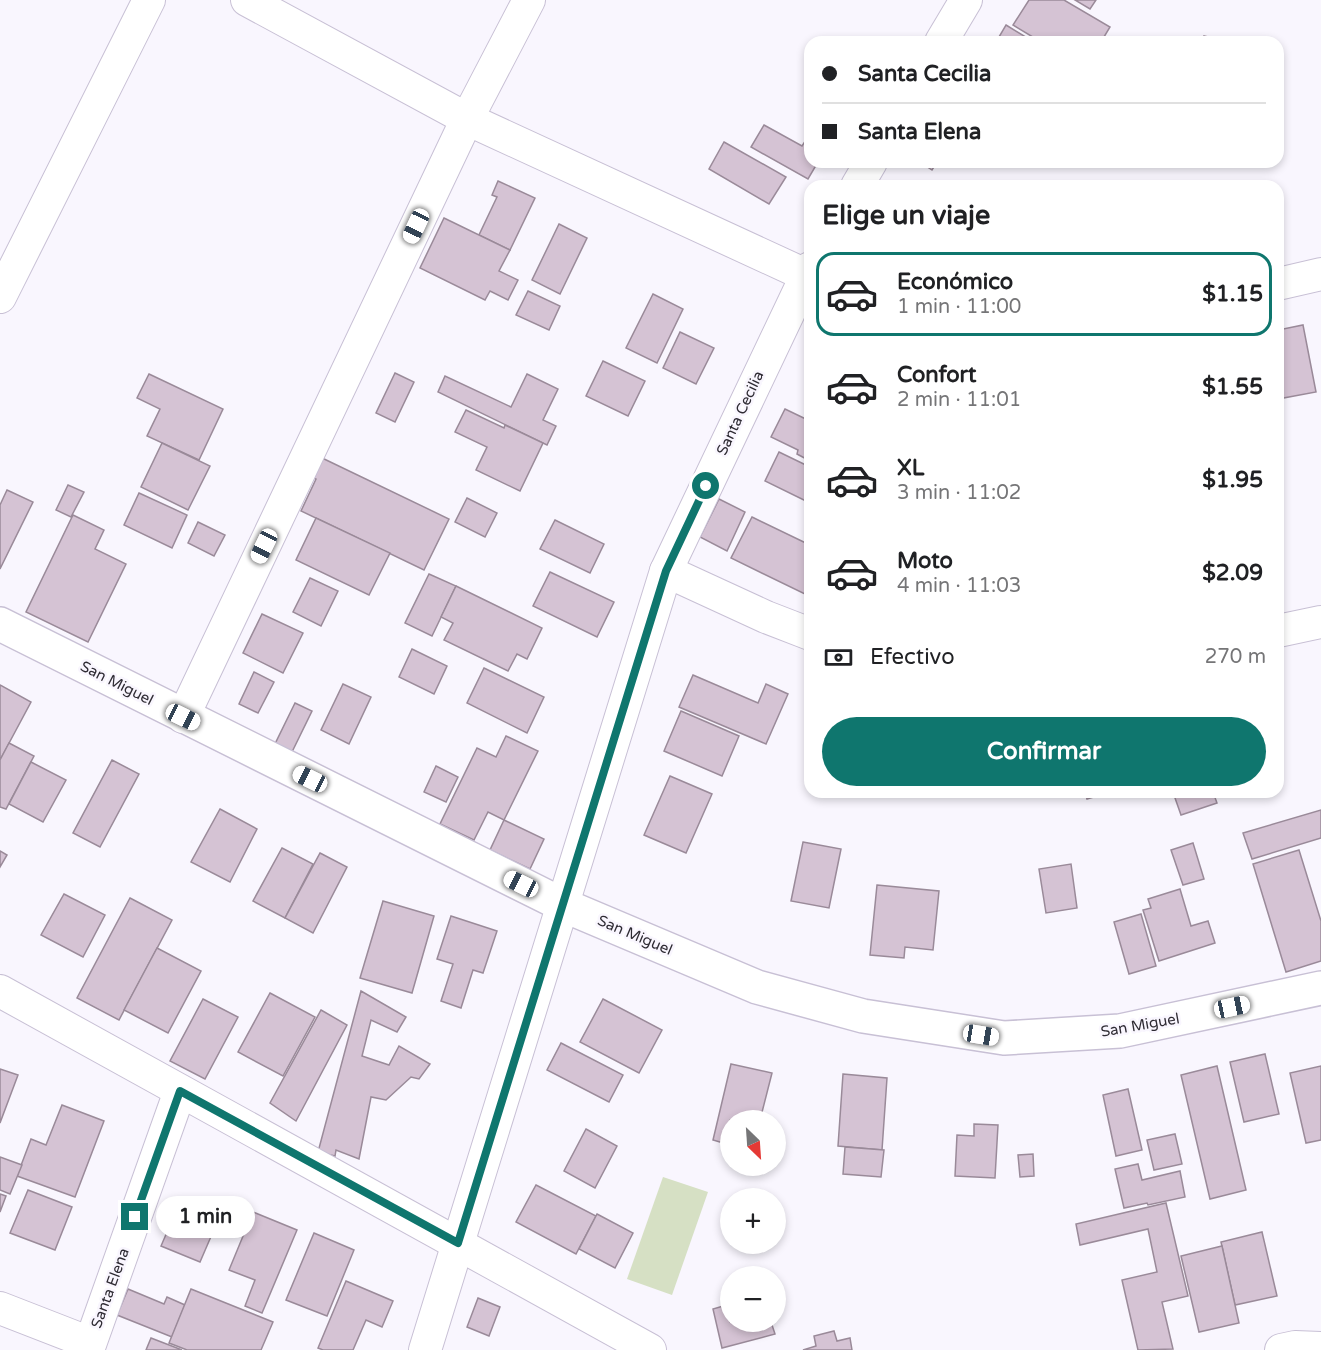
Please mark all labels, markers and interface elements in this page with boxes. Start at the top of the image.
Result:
text: Santa Cecilia [858,61,991,87]
text: Santa Elena [858,119,981,145]
text: Elige un viaje [822,199,990,232]
car [400,206,432,246]
icon: car [825,267,879,321]
text: Económico [897,269,1013,295]
text: $1.15 [1202,281,1263,307]
text: 1 min · 11:00 [897,295,1021,319]
icon: car [825,360,879,414]
text: Confort [897,362,976,388]
street label: Santa Cecilia [713,368,767,458]
text: $1.55 [1202,374,1263,400]
text: 2 min · 11:01 [897,388,1021,412]
icon: car [825,453,879,507]
text: XL [897,455,924,481]
text: $1.95 [1202,467,1263,493]
route start [692,472,719,499]
text: 3 min · 11:02 [897,481,1021,505]
car [248,526,280,566]
icon: car [825,546,879,600]
text: Moto [897,548,953,574]
text: $2.09 [1202,560,1263,586]
text: 4 min · 11:03 [897,574,1021,598]
icon: cash [822,641,855,674]
text: Efectivo [870,644,955,670]
text: 270 m [1205,645,1266,669]
street label: San Miguel [77,657,157,709]
car [163,701,203,733]
button: Confirmar [822,717,1266,786]
car [290,763,330,795]
car [501,868,541,900]
street label: San Miguel [595,911,675,959]
car [1213,994,1251,1020]
street label: San Miguel [1099,1009,1181,1041]
car [962,1023,1000,1047]
north arrow [720,1110,786,1176]
map controls [720,1110,786,1332]
button: + [720,1188,786,1254]
callout: 1 min [156,1196,255,1238]
route end [121,1203,148,1230]
text: 1 min [179,1205,232,1229]
street label: Santa Elena [87,1245,133,1331]
button: − [720,1266,786,1332]

